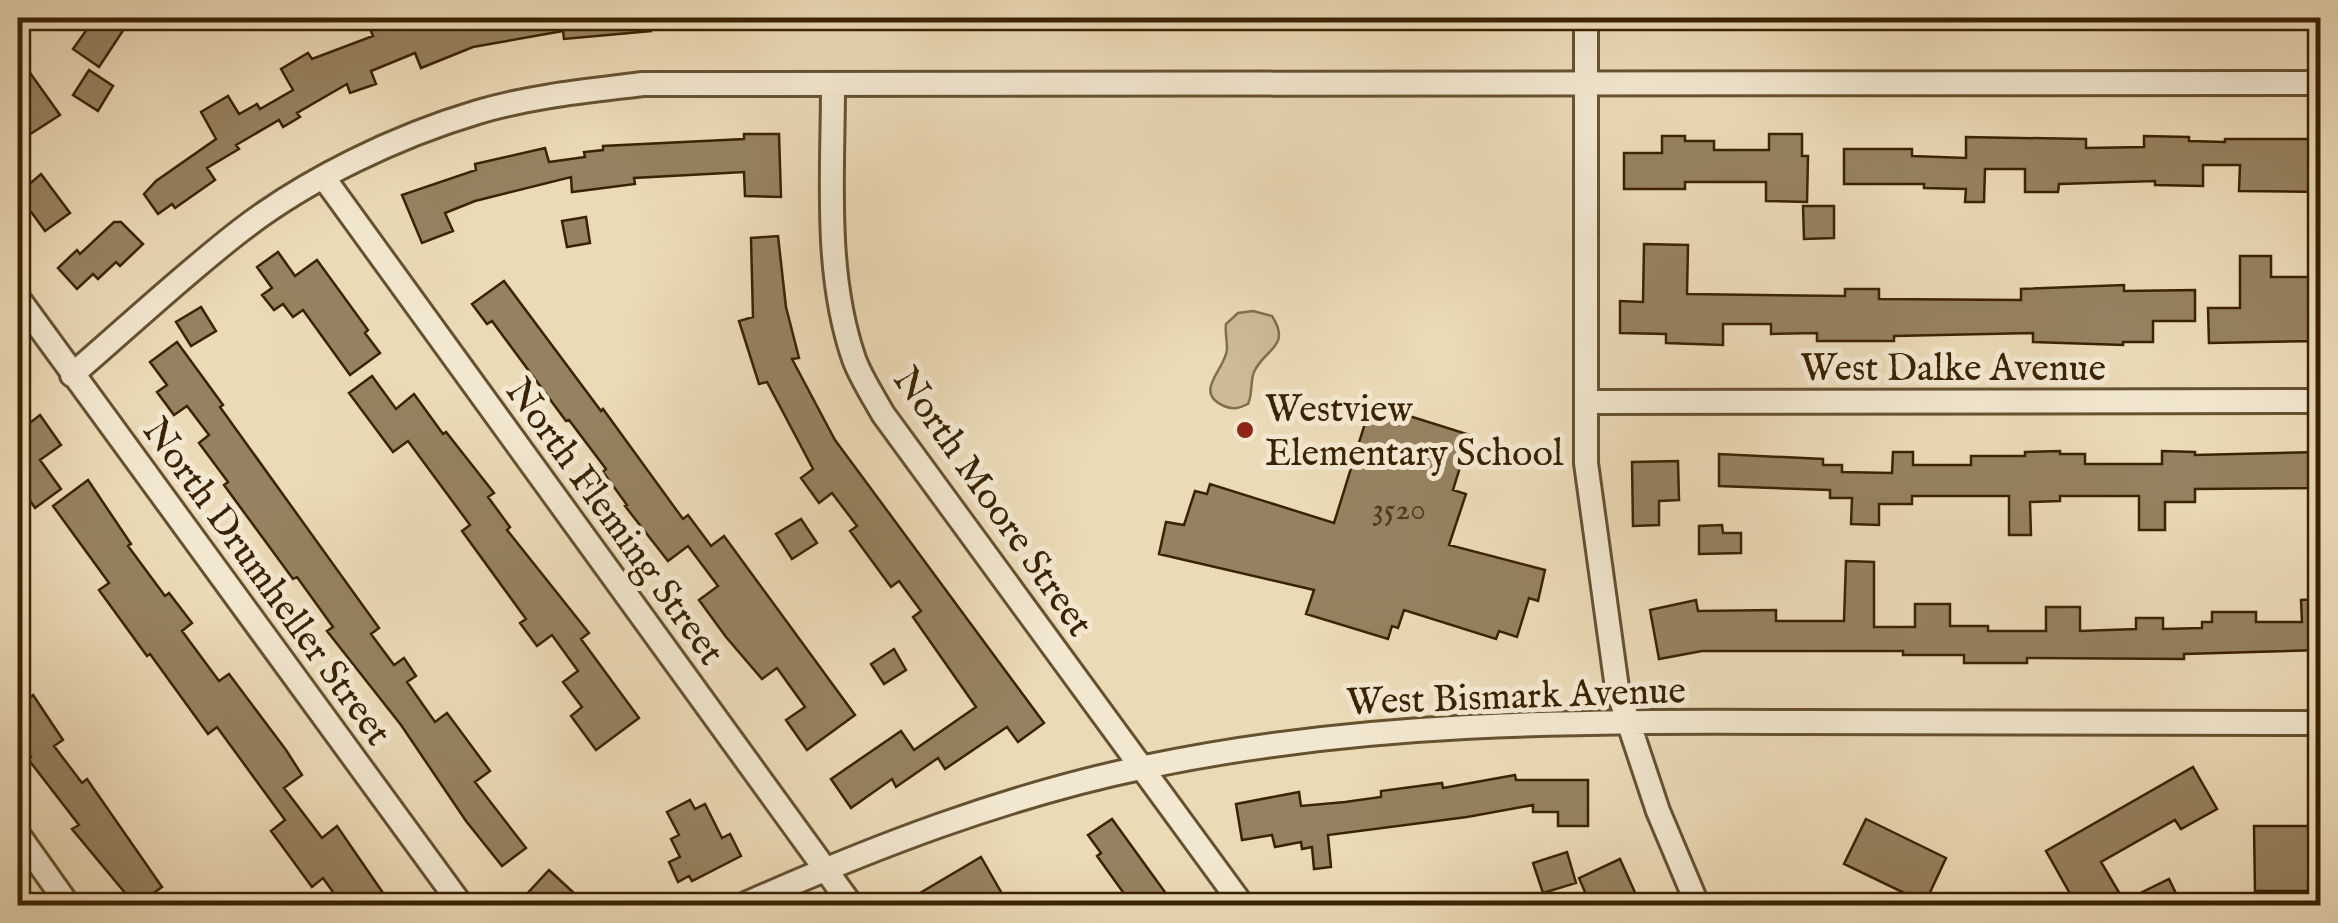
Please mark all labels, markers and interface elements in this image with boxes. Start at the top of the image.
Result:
street label: West Dalke Avenue [1800,346,2106,394]
street label: North Moore Street [881,359,1102,647]
street label: North Fleming Street [493,370,734,675]
place label: Westview Elementary School [1265,387,1564,479]
street label: North Drumheller Street [131,409,401,756]
marker: Westview Elementary School [1234,419,1256,441]
house number: 3520 [1372,490,1426,531]
street label: West Bismark Avenue [1346,668,1687,728]

